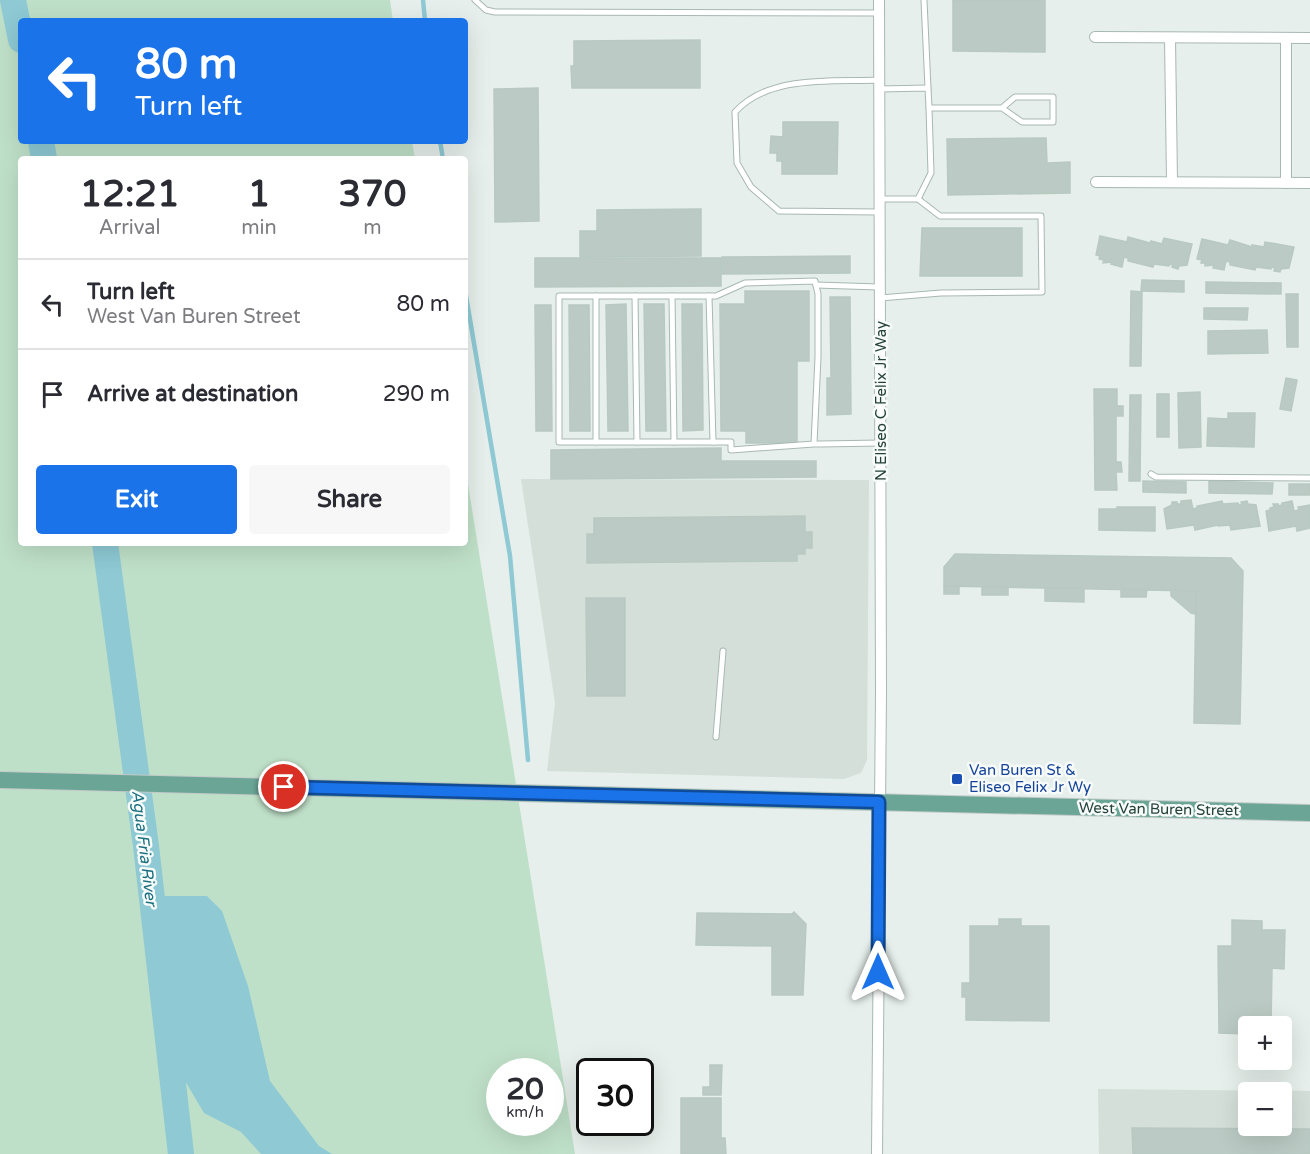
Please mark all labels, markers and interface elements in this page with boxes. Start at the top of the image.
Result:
text: 80 m [135,39,237,90]
icon: left [36,42,114,120]
text: Turn left [135,90,242,123]
text: 12:21 [80,173,180,216]
text: 1 [248,173,270,216]
text: 370 [338,173,406,216]
text: Arrival [99,216,161,240]
text: min [241,216,277,240]
text: m [363,216,382,240]
text: Turn left [87,279,175,305]
icon: left [36,288,69,321]
text: 80 m [396,291,450,317]
text: West Van Buren Street [87,305,301,329]
street label: N Eliseo C Felix Jr Way [872,321,890,481]
icon: arrive [36,378,69,411]
text: Arrive at destination [87,381,298,407]
text: 290 m [383,381,450,407]
button: Exit [36,465,237,534]
button: Share [249,465,450,534]
pin [258,761,309,812]
place label: Van Buren St & Eliseo Felix Jr Wy [969,761,1091,796]
icon: arrive [267,770,300,803]
marker: Van Buren St & Eliseo Felix Jr Wy [950,772,964,786]
water label: Agua Fria River [127,789,161,909]
street label: West Van Buren Street [1079,799,1239,819]
position arrow [846,940,910,1004]
map controls [1238,1016,1292,1136]
button: + [1238,1016,1292,1070]
speed limit sign: 30 [576,1058,654,1136]
text: 20 [506,1071,544,1108]
button: − [1238,1082,1292,1136]
text: km/h [506,1103,544,1121]

